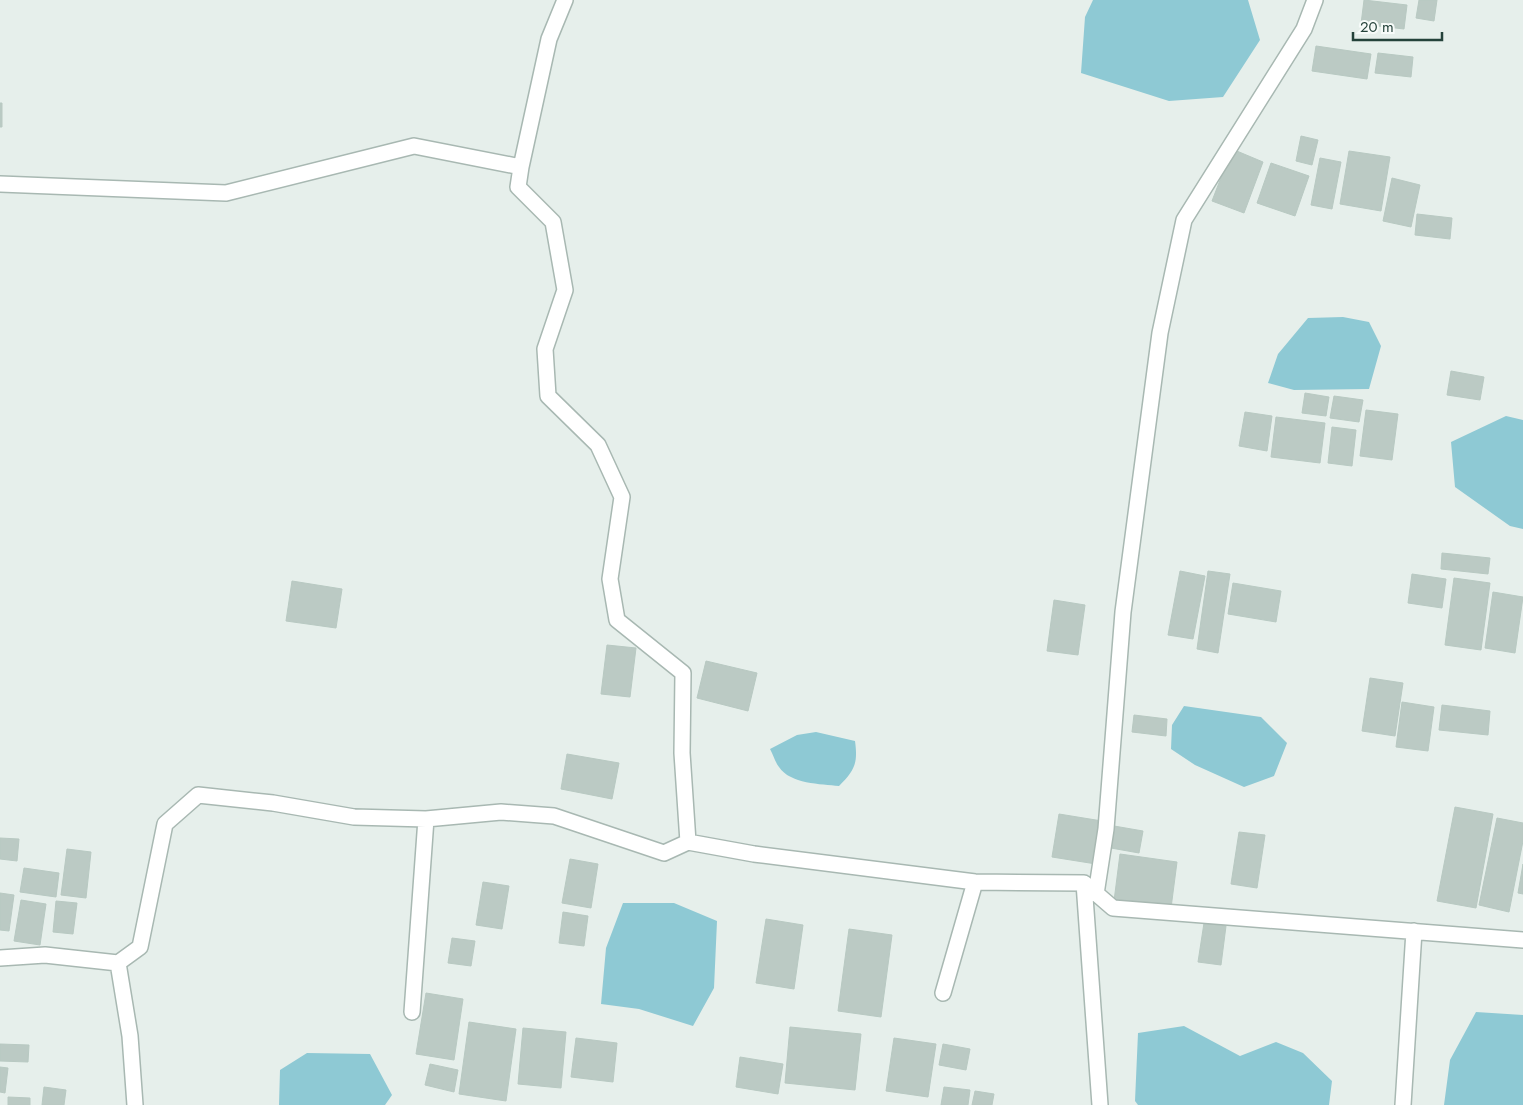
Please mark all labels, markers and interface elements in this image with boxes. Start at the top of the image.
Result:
scale bar [1353,10,1442,42]
text: 20 m [1360,16,1394,38]

